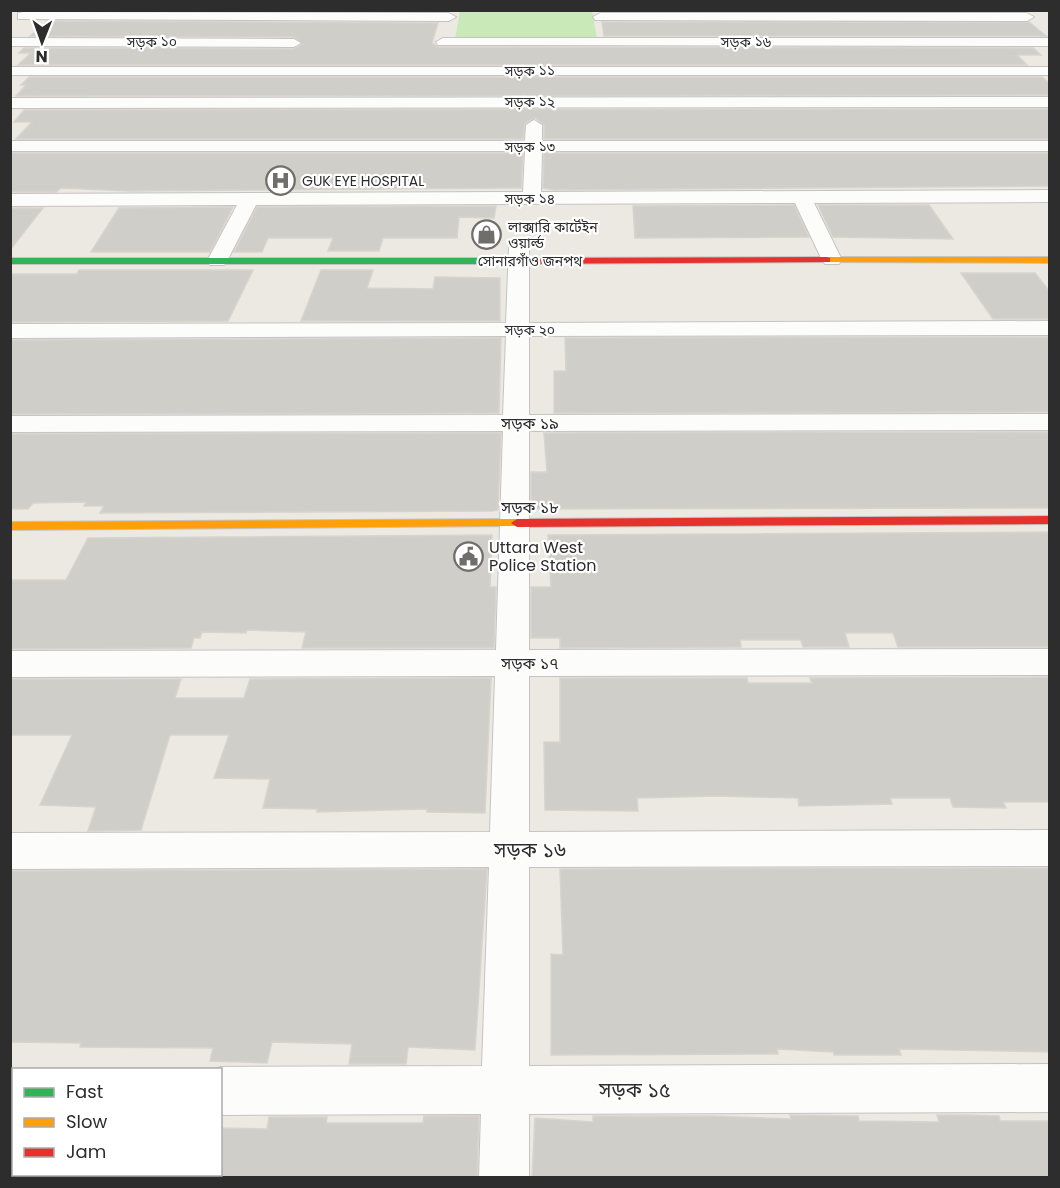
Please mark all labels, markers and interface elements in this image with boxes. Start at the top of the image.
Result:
north arrow [12,12,72,72]
street label: সড়ক ১০ [126,32,177,52]
street label: সড়ক ১৬ [720,32,771,52]
text: N [36,45,48,68]
street label: সড়ক ১১ [504,61,555,81]
street label: সড়ক ১২ [504,92,556,112]
street label: সড়ক ১৩ [504,137,555,157]
hospital icon: GUK EYE HOSPITAL [265,165,297,197]
place label: GUK EYE HOSPITAL [302,171,424,191]
street label: সড়ক ১৪ [504,189,555,209]
place label: লাক্সারি কার্টেইন ওয়ার্ল্ড [507,217,598,253]
shop icon: লাক্সারি কার্টেইন ওয়ার্ল্ড [471,219,503,251]
street label: সোনারগাঁও জনপথ [478,251,583,271]
street label: সড়ক ২০ [504,320,555,340]
street label: সড়ক ১৯ [500,412,559,435]
street label: সড়ক ১৮ [500,496,559,519]
place label: Uttara West Police Station [489,536,597,577]
public building icon: Uttara West Police Station [452,540,484,572]
street label: সড়ক ১৭ [500,652,559,675]
street label: সড়ক ১৬ [493,836,566,864]
legend [12,1068,222,1176]
street label: সড়ক ১৫ [598,1076,671,1104]
text: Fast [66,1079,103,1104]
text: Slow [66,1109,108,1134]
text: Jam [66,1139,106,1164]

